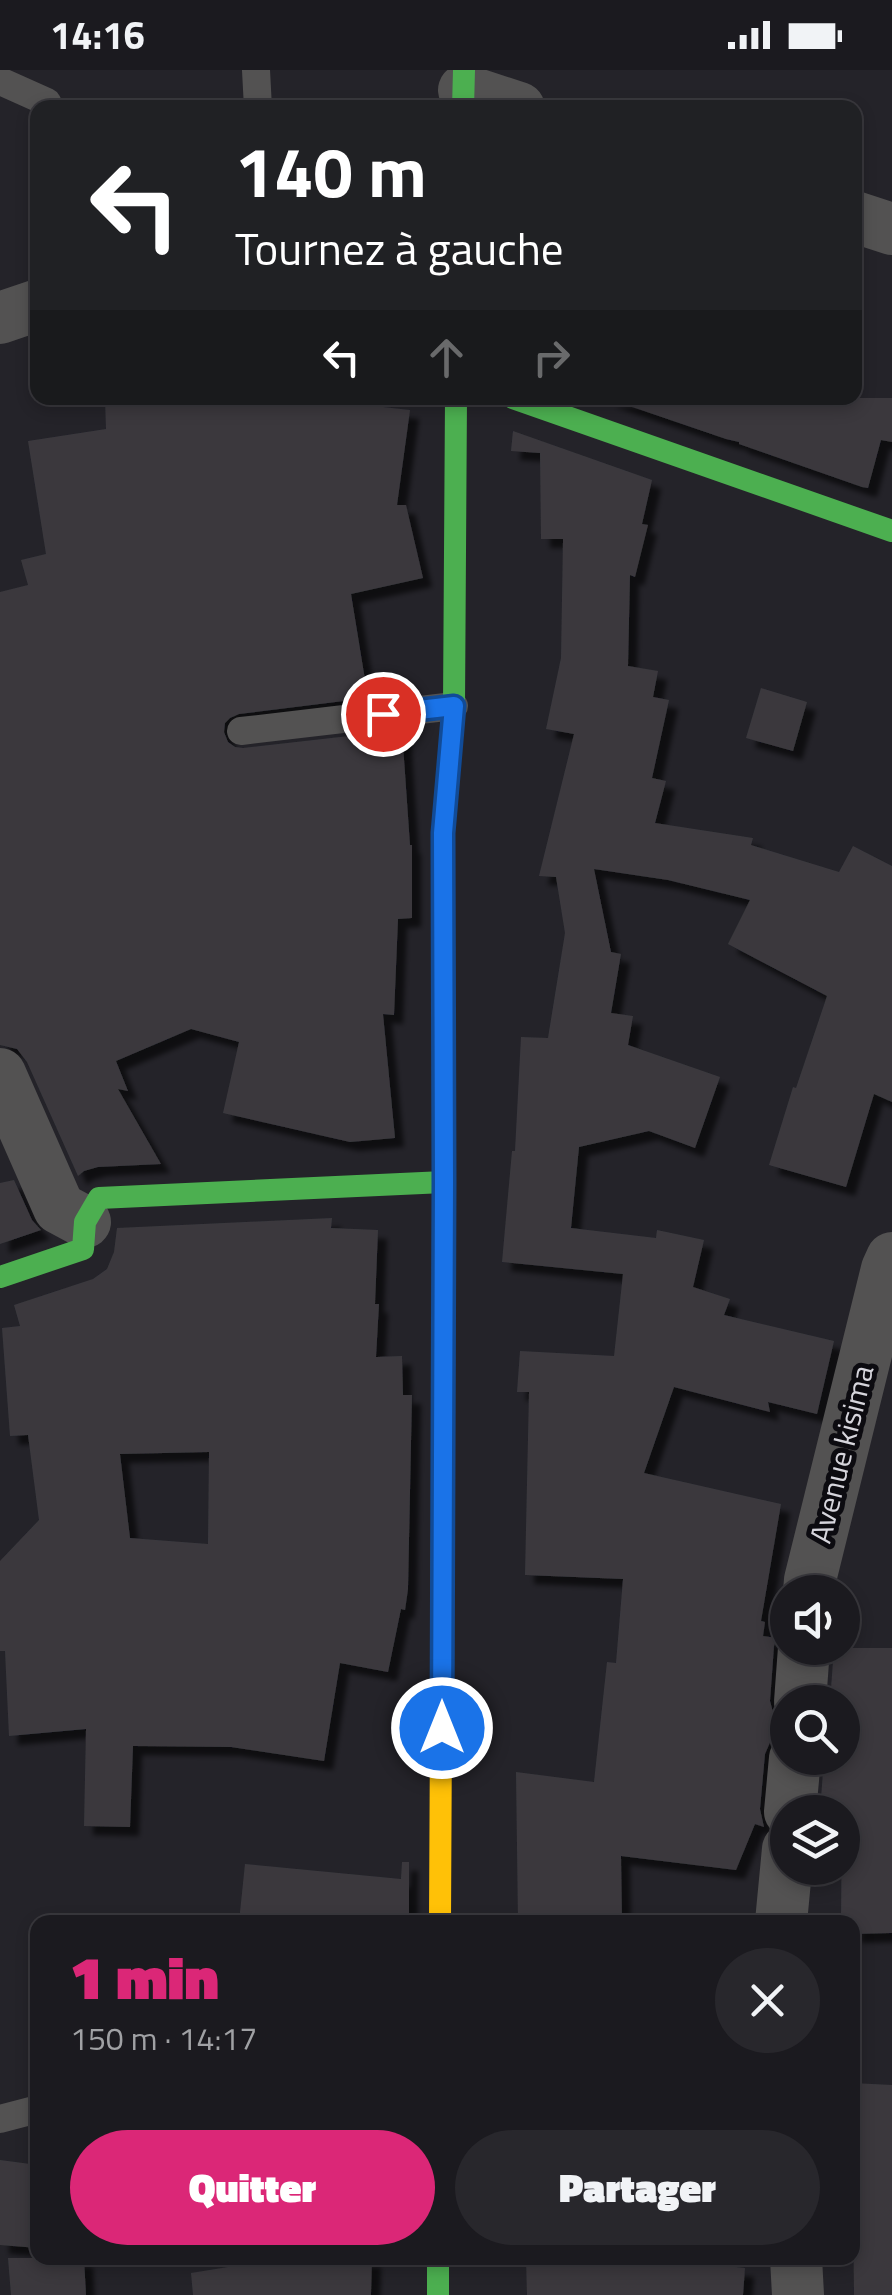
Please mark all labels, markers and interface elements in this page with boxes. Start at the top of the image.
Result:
text: 14:16 [50,6,145,64]
text: 140 m [235,118,427,224]
icon: left [70,140,200,270]
text: Tournez à gauche [235,214,564,282]
icon: left [314,330,369,385]
icon: ahead [419,330,474,385]
icon: right [524,330,579,385]
pin [341,672,426,757]
icon: arrive [356,687,411,742]
street label: Avenue kisima [797,1360,885,1548]
map controls [770,1575,860,1885]
button: sound [770,1575,860,1665]
position arrow [390,1676,494,1780]
button: search [770,1685,860,1775]
button: layers [770,1795,860,1885]
text: 1 min [70,1931,219,2022]
button: close [715,1948,820,2053]
text: 150 m · 14:17 [70,2014,257,2062]
button: Quitter [70,2130,435,2245]
button: Partager [455,2130,820,2245]

